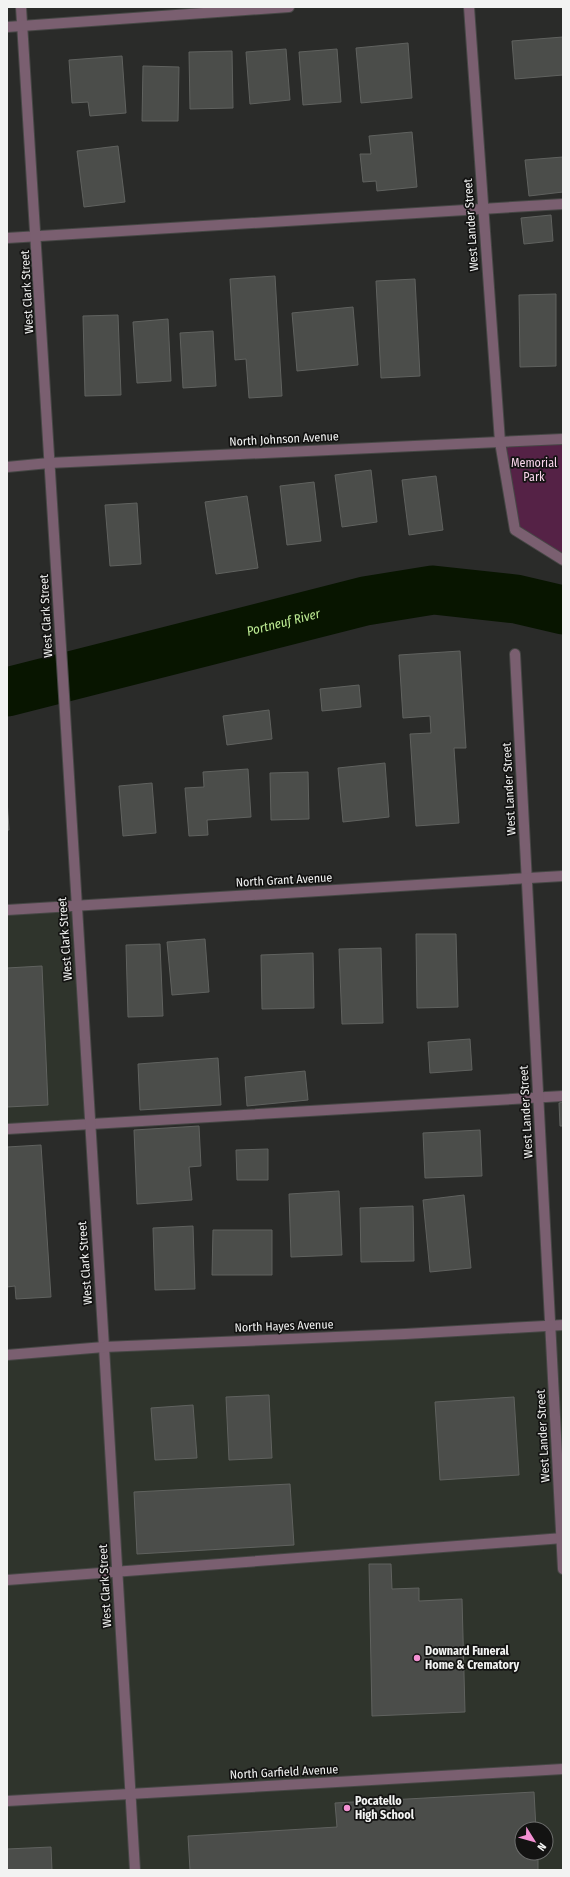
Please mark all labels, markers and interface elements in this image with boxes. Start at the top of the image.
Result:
street label: West Lander Street [461,178,481,272]
street label: West Clark Street [18,250,36,334]
street label: North Johnson Avenue [229,429,339,449]
park label: Memorial Park [511,456,557,484]
street label: West Clark Street [37,574,55,658]
water label: Portneuf River [245,606,322,639]
street label: West Lander Street [500,742,518,836]
street label: North Grant Avenue [235,870,333,890]
street label: West Clark Street [55,897,75,981]
street label: West Lander Street [517,1065,535,1159]
street label: West Clark Street [75,1221,95,1305]
street label: North Hayes Avenue [234,1317,334,1335]
street label: West Lander Street [534,1389,552,1483]
street label: West Clark Street [96,1544,114,1628]
place label: Downard Funeral Home & Crematory [425,1644,519,1672]
marker: Downard Funeral Home & Crematory [412,1653,422,1663]
street label: North Garfield Avenue [229,1762,339,1782]
place label: Pocatello High School [355,1794,415,1822]
marker: Pocatello High School [342,1803,352,1813]
north arrow [514,1821,554,1861]
text: N [534,1840,549,1853]

